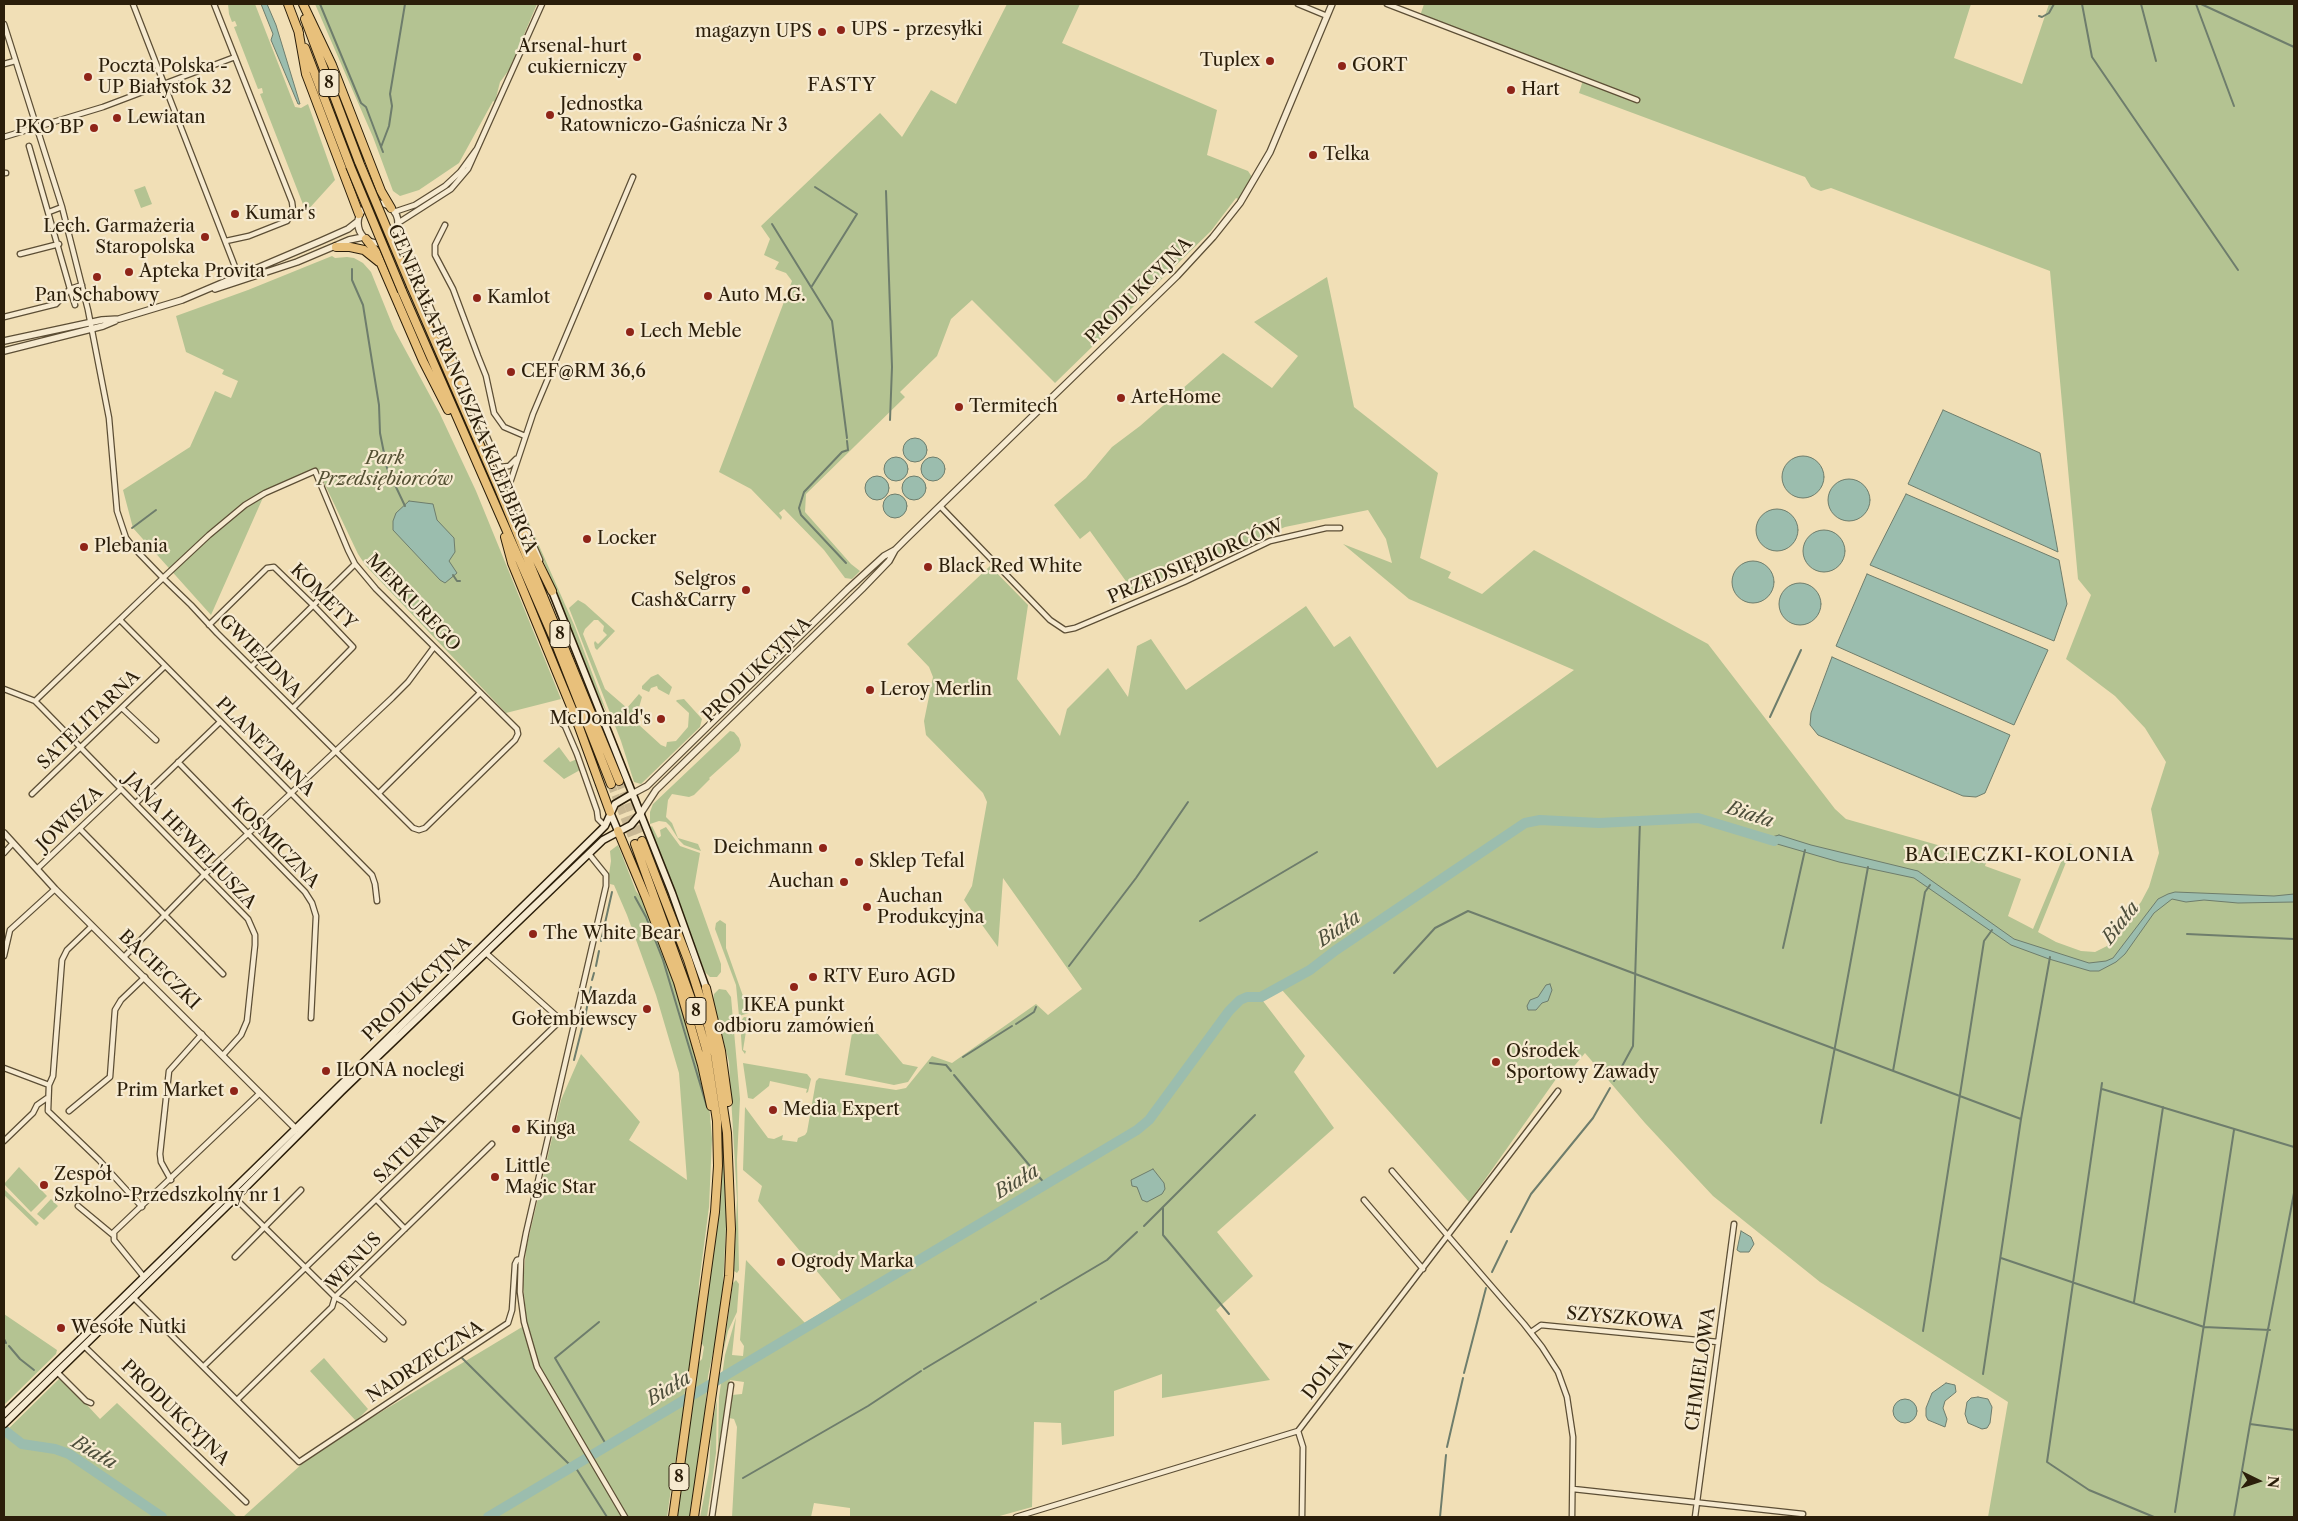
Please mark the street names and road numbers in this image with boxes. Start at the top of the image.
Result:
road number: 8 [319,70,339,96]
street label: GENERAŁA FRANCISZKA KLEEBERGA [383,221,541,557]
street label: PRODUKCYJNA [1081,233,1197,349]
street label: PRZEDSIĘBIORCÓW [1105,515,1287,609]
street label: MERKUREGO [361,550,465,656]
street label: KOMETY [285,559,361,635]
street label: GWIEZDNA [214,610,306,702]
street label: PRODUKCYJNA [698,613,816,727]
road number: 8 [550,620,570,648]
street label: SATELITARNA [33,666,145,774]
street label: PLANETARNA [211,693,319,801]
street label: JANA HEWELIUSZA [119,768,261,914]
street label: JOWISZA [32,782,108,856]
street label: KOSMICZNA [226,793,324,893]
street label: BACIECZKI [114,926,204,1014]
street label: PRODUKCYJNA [358,932,476,1046]
road number: 8 [686,998,706,1024]
street label: SATURNA [370,1110,450,1188]
street label: WENUS [321,1229,387,1295]
street label: SZYSZKOWA [1566,1303,1684,1335]
street label: CHMIELOWA [1682,1306,1720,1432]
street label: NADRZECZNA [363,1316,487,1408]
street label: DOLNA [1298,1336,1358,1404]
street label: PRODUKCYJNA [116,1356,234,1470]
road number: 8 [669,1464,689,1490]

